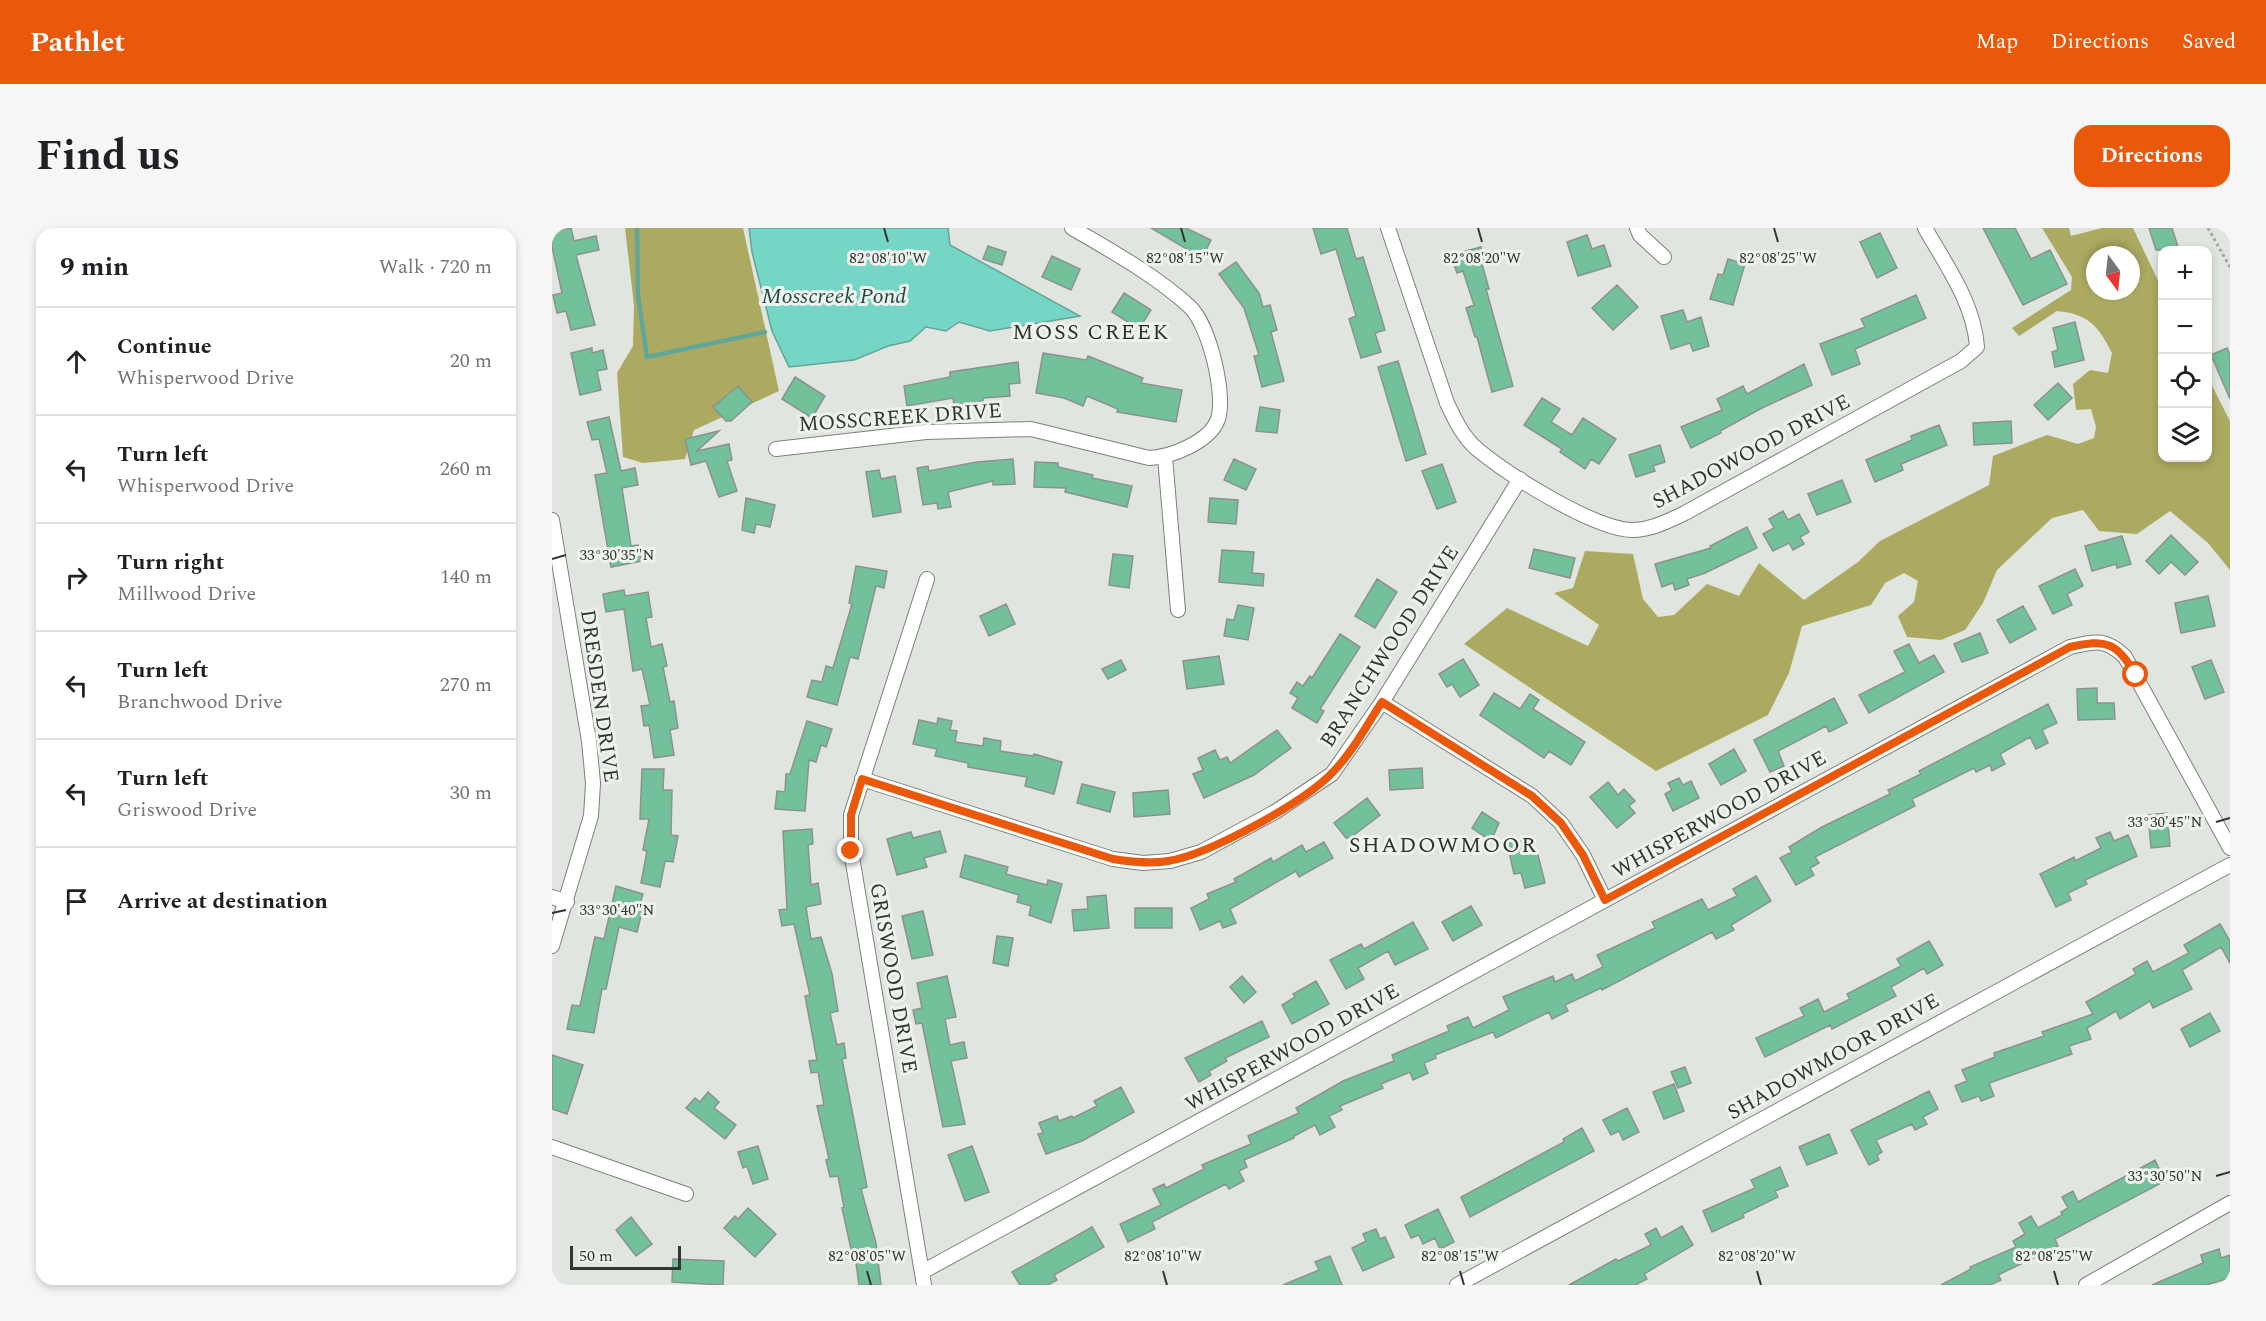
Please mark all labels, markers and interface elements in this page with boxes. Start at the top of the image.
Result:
text: Pathlet [30,21,125,64]
text: Map [1976,26,2018,58]
text: Directions [2051,26,2149,58]
text: Saved [2182,26,2236,58]
text: Find us [36,125,180,188]
button: Directions [2074,125,2230,187]
north arrow [2086,246,2140,300]
map controls [2158,246,2212,462]
button: + [2158,246,2212,300]
text: 9 min [60,247,129,287]
text: 82°08'10"W [849,247,927,270]
text: 82°08'15"W [1146,247,1224,270]
text: 82°08'20"W [1443,247,1521,270]
text: 82°08'25"W [1739,247,1817,270]
text: Walk · 720 m [379,252,492,282]
water label: Mosscreek Pond [762,280,906,313]
button: − [2158,300,2212,354]
district label: MOSS CREEK [1012,316,1170,349]
text: Continue [117,330,212,363]
icon: ahead [60,345,93,378]
text: 20 m [450,346,492,376]
button: locate [2158,354,2212,408]
text: Whisperwood Drive [117,363,294,393]
street label: SHADOWOOD DRIVE [1647,386,1856,518]
street label: MOSSCREEK DRIVE [797,395,1003,441]
button: layers [2158,408,2212,462]
text: Turn left [117,438,209,471]
icon: left [60,453,93,486]
text: 260 m [440,454,492,484]
text: Whisperwood Drive [117,471,294,501]
street label: BRANCHWOOD DRIVE [1312,539,1467,754]
text: 33°30'35"N [580,544,655,567]
text: Turn right [117,546,224,579]
icon: right [60,561,93,594]
text: 140 m [440,562,492,592]
text: Millwood Drive [117,579,256,609]
street label: DRESDEN DRIVE [571,607,627,785]
text: Turn left [117,654,209,687]
route start [2122,661,2148,687]
icon: left [60,669,93,702]
text: 270 m [440,670,492,700]
text: Branchwood Drive [117,687,283,717]
street label: WHISPERWOOD DRIVE [1606,742,1833,887]
text: Turn left [117,762,209,795]
icon: left [60,777,93,810]
text: 30 m [450,778,492,808]
text: Griswood Drive [117,795,257,825]
text: 33°30'45"N [2128,811,2203,834]
district label: SHADOWMOOR [1349,829,1537,862]
route end [837,837,863,863]
street label: GRISWOOD DRIVE [861,880,926,1076]
icon: arrive [60,885,93,918]
text: Arrive at destination [117,885,328,918]
text: 33°30'40"N [580,899,655,922]
street label: WHISPERWOOD DRIVE [1179,975,1406,1120]
street label: SHADOWMOOR DRIVE [1721,985,1945,1129]
text: 33°30'50"N [2128,1165,2203,1188]
scale bar [570,1243,681,1270]
text: 50 m [579,1244,613,1268]
text: 82°08'05"W [828,1245,906,1268]
text: 82°08'10"W [1124,1245,1202,1268]
text: 82°08'15"W [1421,1245,1499,1268]
text: 82°08'20"W [1718,1245,1796,1268]
text: 82°08'25"W [2015,1245,2093,1268]

